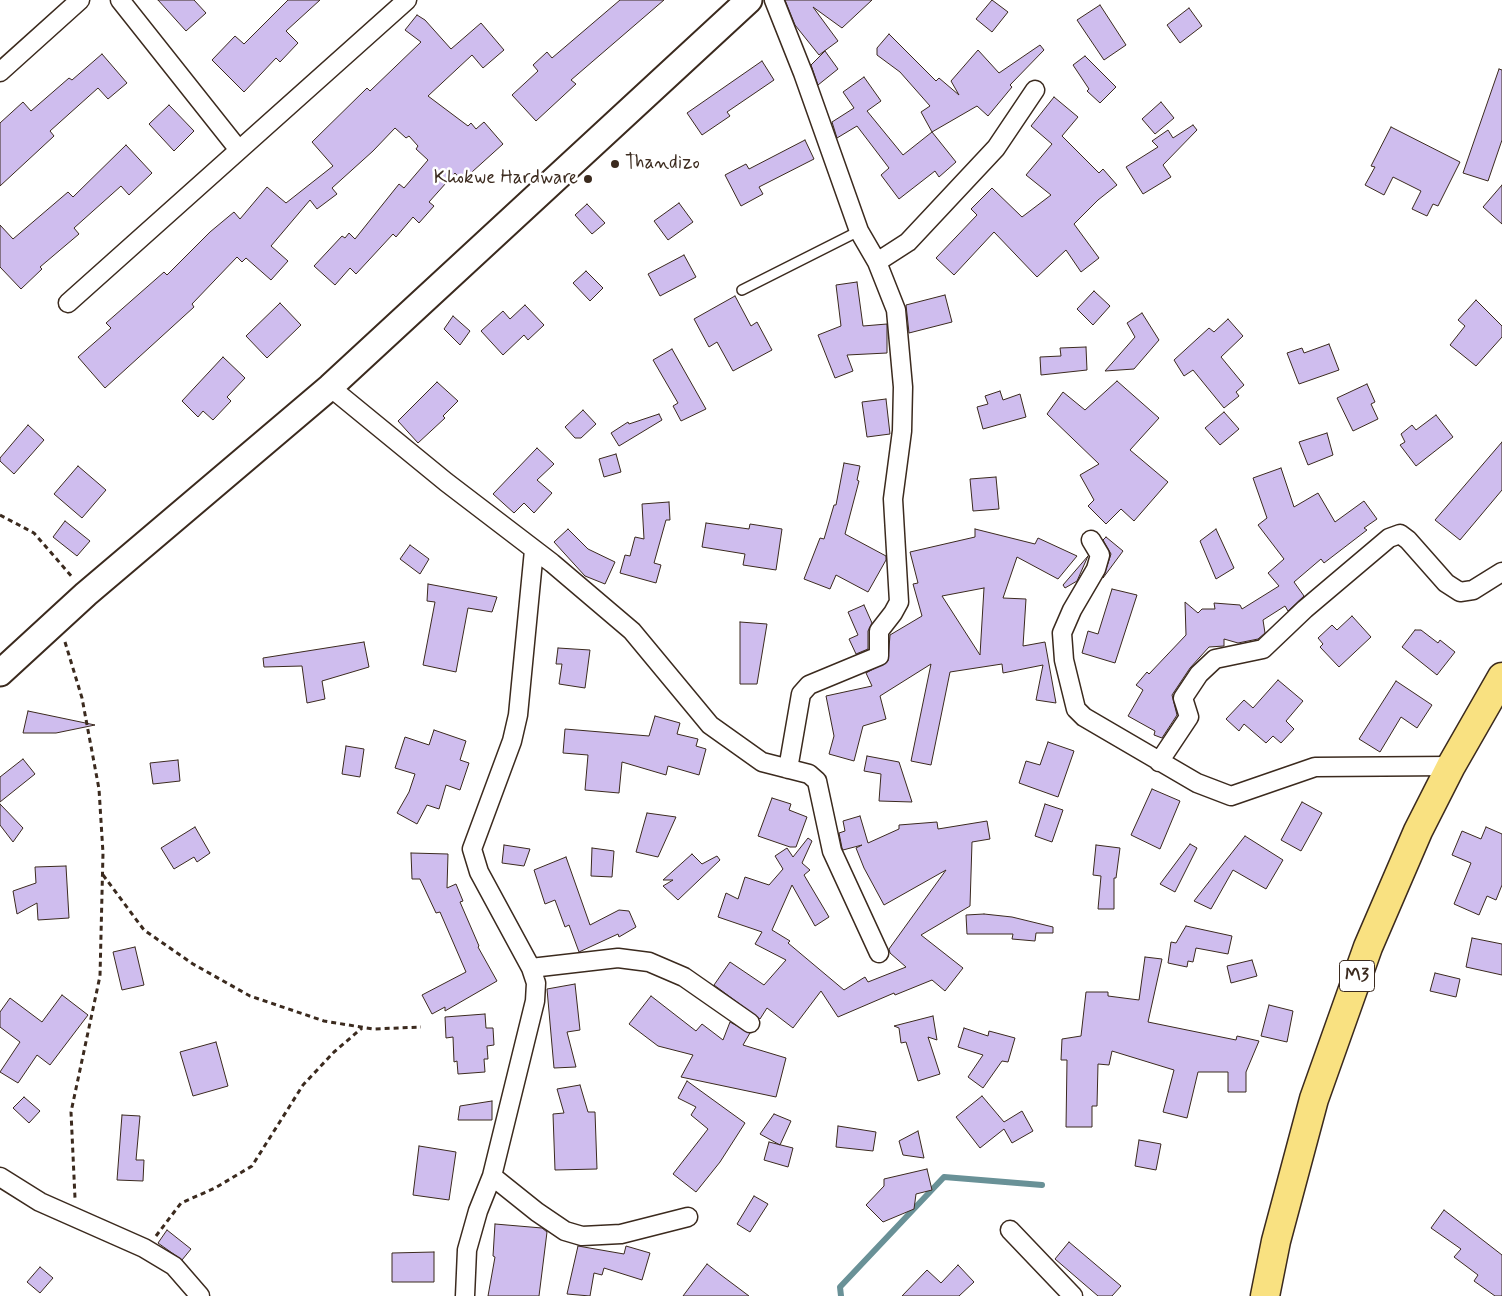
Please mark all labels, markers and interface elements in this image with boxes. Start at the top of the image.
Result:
place label: Thandizo [625,153,700,175]
marker: Thandizo [609,158,621,170]
place label: Khokwe Hardware [434,168,578,190]
marker: Khokwe Hardware [582,173,594,185]
road number: M3 [1340,960,1374,991]

